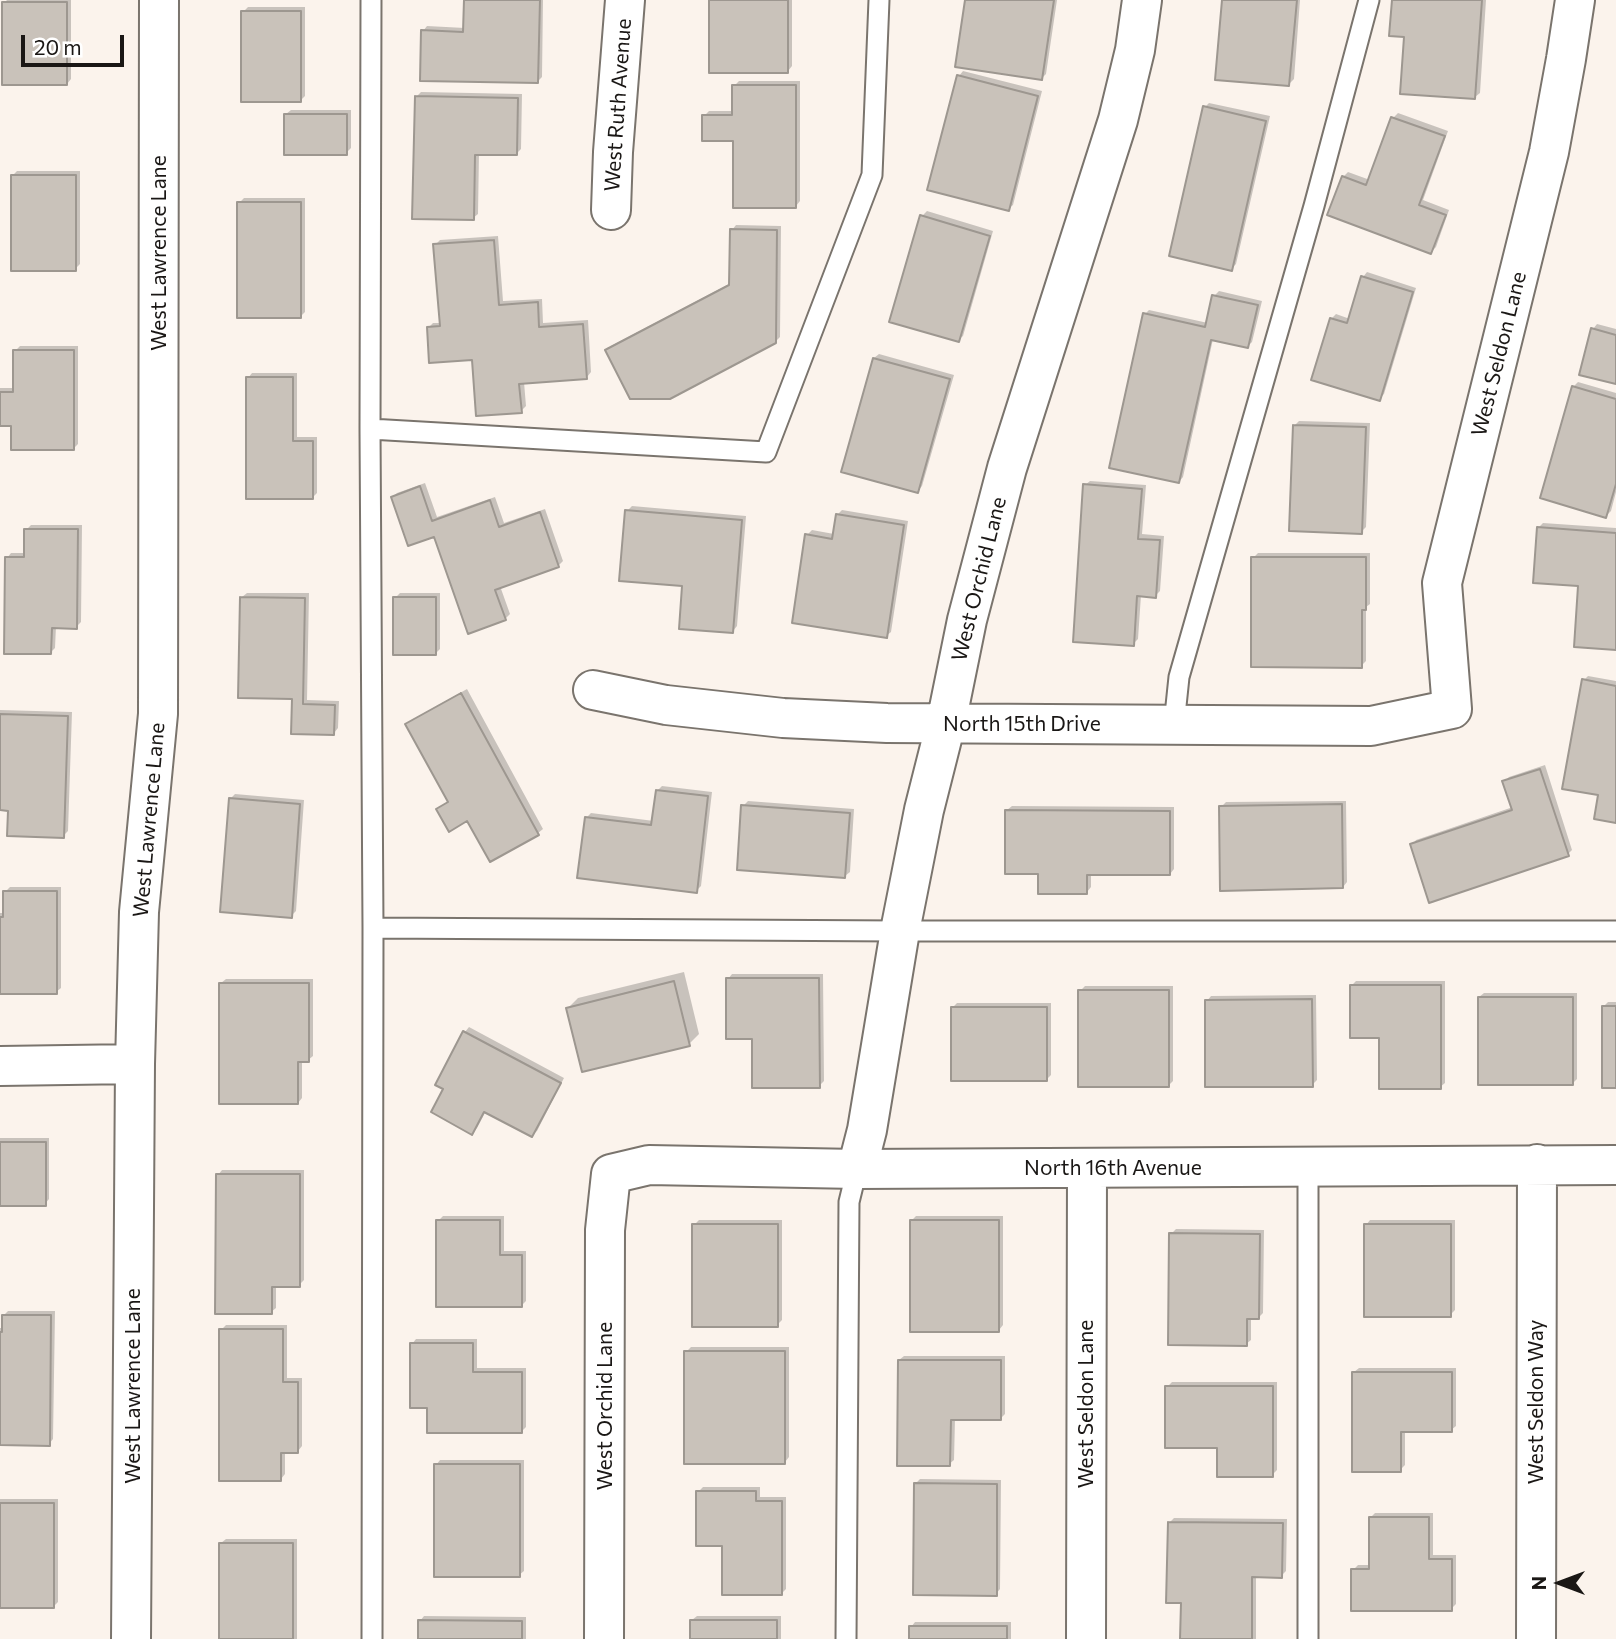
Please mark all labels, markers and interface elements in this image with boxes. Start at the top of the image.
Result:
street label: West Ruth Avenue [599,18,637,192]
scale bar [24,21,128,65]
text: 20 m [34,34,82,59]
street label: West Lawrence Lane [146,155,172,351]
street label: West Seldon Lane [1466,269,1532,439]
street label: West Orchid Lane [946,494,1012,664]
street label: North 15th Drive [943,711,1101,737]
street label: West Lawrence Lane [128,722,170,918]
street label: North 16th Avenue [1024,1155,1202,1181]
street label: West Lawrence Lane [120,1288,146,1484]
street label: West Seldon Lane [1073,1320,1099,1488]
street label: West Seldon Way [1523,1320,1549,1484]
street label: West Orchid Lane [592,1322,618,1490]
north arrow [1525,1548,1595,1618]
text: N [1527,1576,1550,1590]

